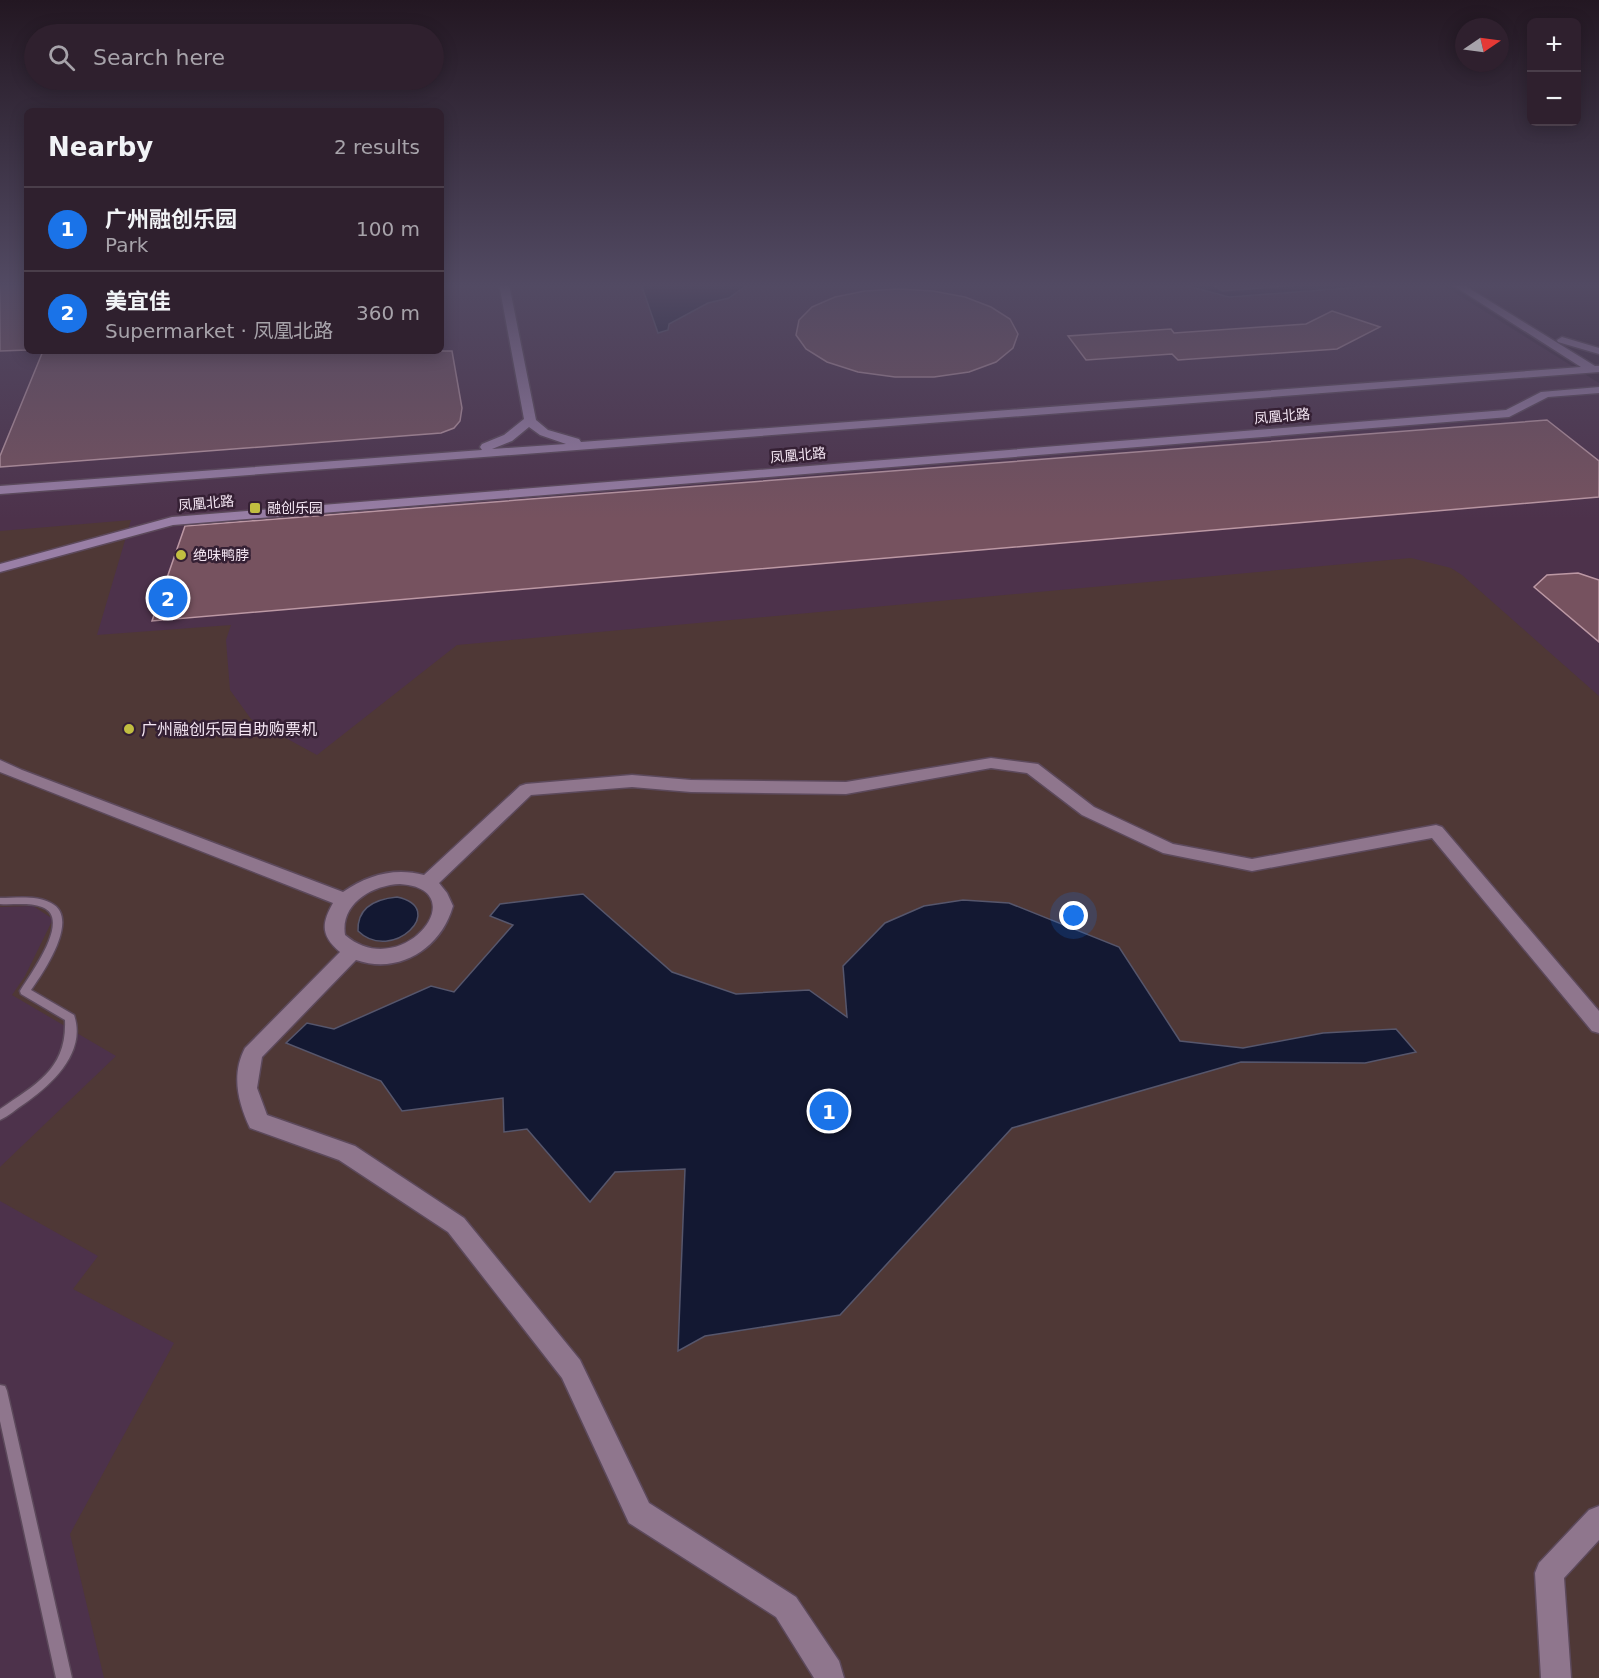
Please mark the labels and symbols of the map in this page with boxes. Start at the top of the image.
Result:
north arrow [1455,18,1509,72]
street label: 凤凰北路 [1253,406,1311,426]
street label: 凤凰北路 [769,445,827,465]
street label: 凤凰北路 [177,493,235,513]
place label: 融创乐园 [267,500,323,516]
marker: 融创乐园 [248,501,262,515]
place label: 绝味鸭脖 [193,547,249,563]
marker: 绝味鸭脖 [174,548,188,562]
pin: 2 [148,576,188,620]
place label: 广州融创乐园自助购票机 [141,720,317,739]
marker: 广州融创乐园自助购票机 [122,722,136,736]
your location [1059,901,1088,930]
pin: 1 [810,1088,848,1134]

